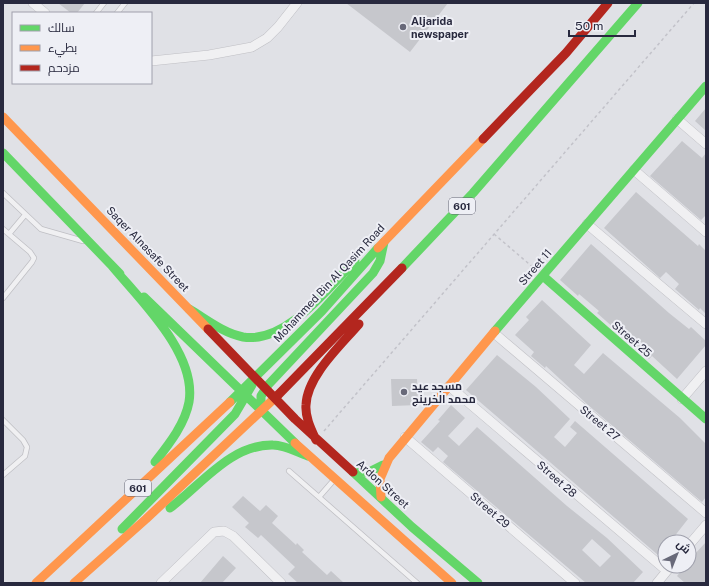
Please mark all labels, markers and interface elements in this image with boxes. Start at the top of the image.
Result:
legend [12,12,152,84]
scale bar [569,12,635,38]
place label: Aljarida newspaper [411,15,469,40]
text: 50 m [575,19,603,33]
text: سالك [48,21,75,35]
marker: Aljarida newspaper [398,22,408,32]
text: بطيء [48,41,77,58]
text: مزدحم [48,61,80,76]
road number: 601 [449,198,475,214]
street label: Saqer Alnasafe Street [104,204,192,294]
street label: Mohammed Bin Al Qasim Road [271,222,387,344]
street label: Street 11 [516,247,554,287]
street label: Street 25 [610,319,654,359]
place label: مسجد عيد محمد الخرينج [412,380,476,407]
marker: مسجد عيد محمد الخرينج [399,387,409,397]
street label: Street 27 [578,403,623,443]
street label: Ardon Street [354,457,412,511]
street label: Street 28 [535,459,579,499]
road number: 601 [125,480,151,496]
street label: Street 29 [468,490,512,530]
north arrow [657,534,697,574]
text: ش [674,537,693,557]

